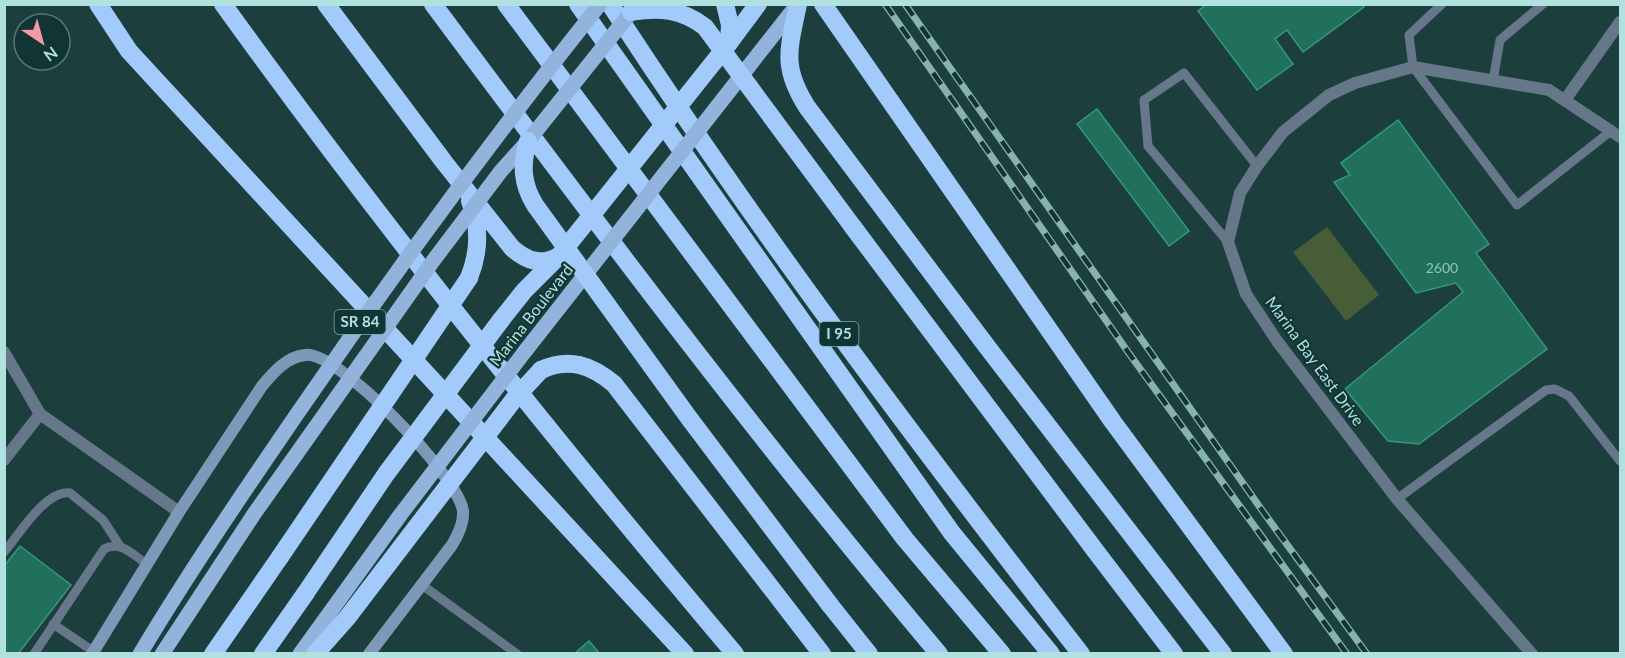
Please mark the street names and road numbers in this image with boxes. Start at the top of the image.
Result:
street label: Marina Boulevard [485,260,576,369]
street label: Marina Bay East Drive [1262,292,1369,429]
road number: SR 84 [334,310,386,334]
road number: I 95 [820,322,858,346]

